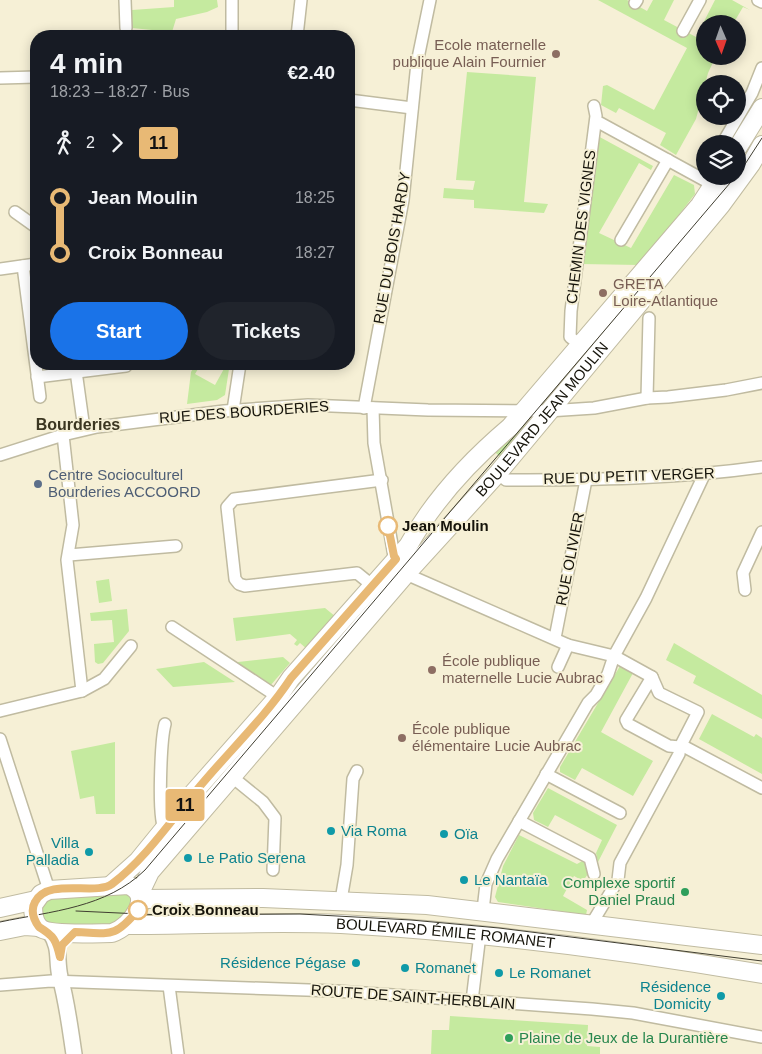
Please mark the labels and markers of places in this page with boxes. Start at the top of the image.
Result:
place label: Ecole maternelle publique Alain Fournier [393,36,546,70]
marker: Ecole maternelle publique Alain Fournier [550,48,562,60]
place label: GRETA Loire-Atlantique [613,275,718,309]
marker: GRETA Loire-Atlantique [597,287,609,299]
place label: Centre Socioculturel Bourderies ACCOORD [48,466,201,500]
marker: Centre Socioculturel Bourderies ACCOORD [32,478,44,490]
marker: Jean Moulin [378,516,398,536]
place label: Jean Moulin [402,517,489,534]
place label: École publique maternelle Lucie Aubrac [442,652,603,686]
marker: École publique maternelle Lucie Aubrac [426,664,438,676]
place label: École publique élémentaire Lucie Aubrac [412,720,582,754]
marker: École publique élémentaire Lucie Aubrac [396,732,408,744]
place label: Via Roma [341,822,407,839]
marker: Via Roma [325,825,337,837]
place label: Oïa [454,825,479,842]
marker: Oïa [438,828,450,840]
place label: Villa Palladia [26,834,80,868]
marker: Villa Palladia [83,846,95,858]
place label: Le Patio Serena [198,849,306,866]
marker: Le Patio Serena [182,852,194,864]
place label: Le Nantaïa [474,871,548,888]
marker: Le Nantaïa [458,874,470,886]
place label: Complexe sportif Daniel Praud [562,874,676,908]
marker: Complexe sportif Daniel Praud [679,886,691,898]
marker: Croix Bonneau [128,900,148,920]
place label: Croix Bonneau [152,901,259,918]
place label: Résidence Pégase [220,954,346,971]
marker: Résidence Pégase [350,957,362,969]
place label: Romanet [415,959,477,976]
marker: Romanet [399,962,411,974]
place label: Le Romanet [509,964,592,981]
marker: Le Romanet [493,967,505,979]
place label: Résidence Domicity [640,978,711,1012]
marker: Résidence Domicity [715,990,727,1002]
place label: Plaine de Jeux de la Durantière [519,1029,728,1046]
marker: Plaine de Jeux de la Durantière [503,1032,515,1044]

